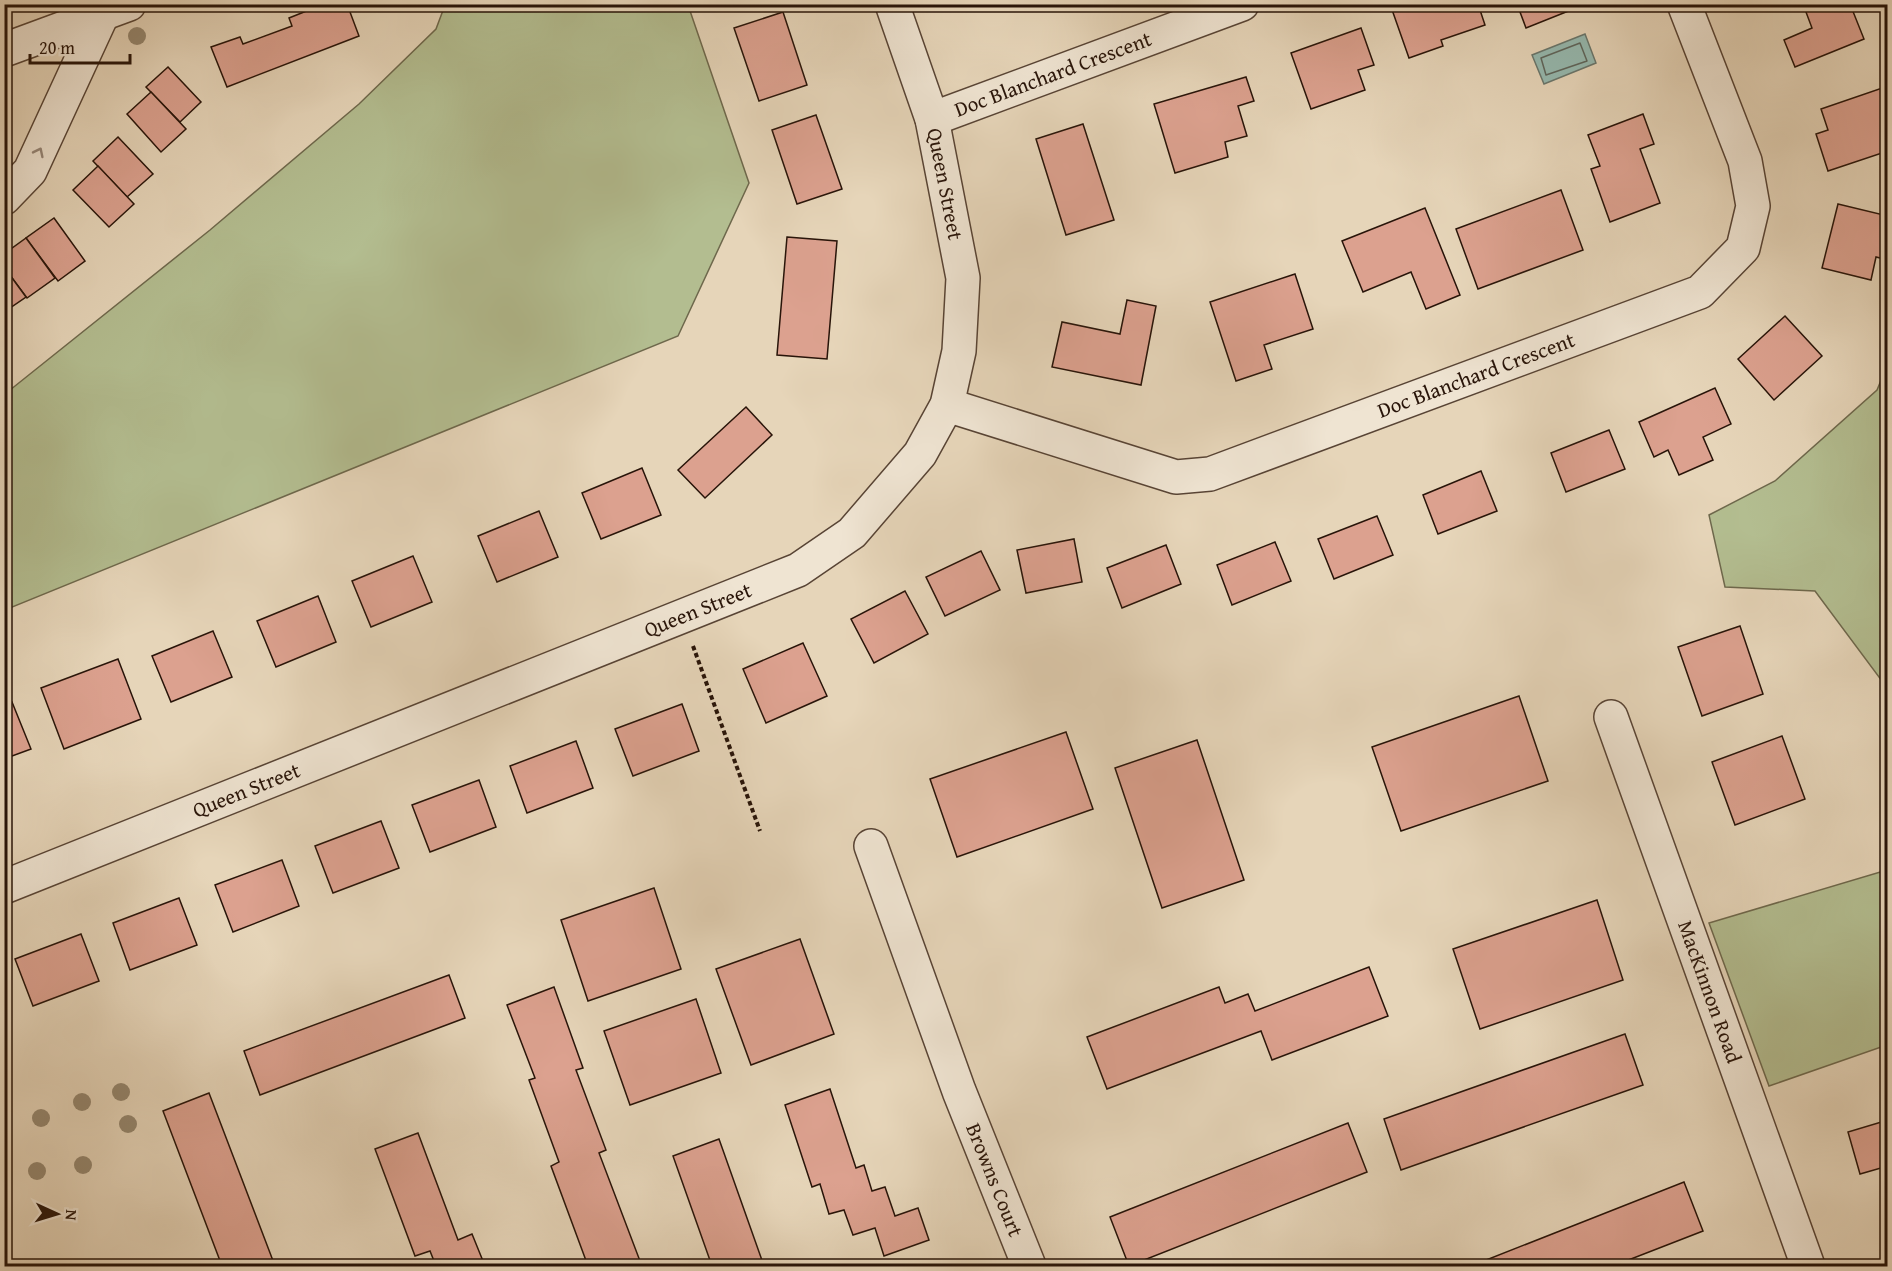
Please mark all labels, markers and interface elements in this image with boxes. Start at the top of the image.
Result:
street label: Doc Blanchard Crescent [950,23,1156,124]
scale bar [30,27,130,65]
text: 20 m [39,34,75,61]
street label: Queen Street [919,125,972,243]
one-way arrow [32,147,43,158]
street label: Doc Blanchard Crescent [1373,324,1579,426]
street label: Queen Street [639,574,757,645]
street label: Queen Street [188,754,305,825]
street label: MacKinnon Road [1670,916,1750,1068]
street label: Browns Court [958,1118,1032,1242]
north arrow [27,1184,87,1244]
text: N [60,1209,84,1222]

